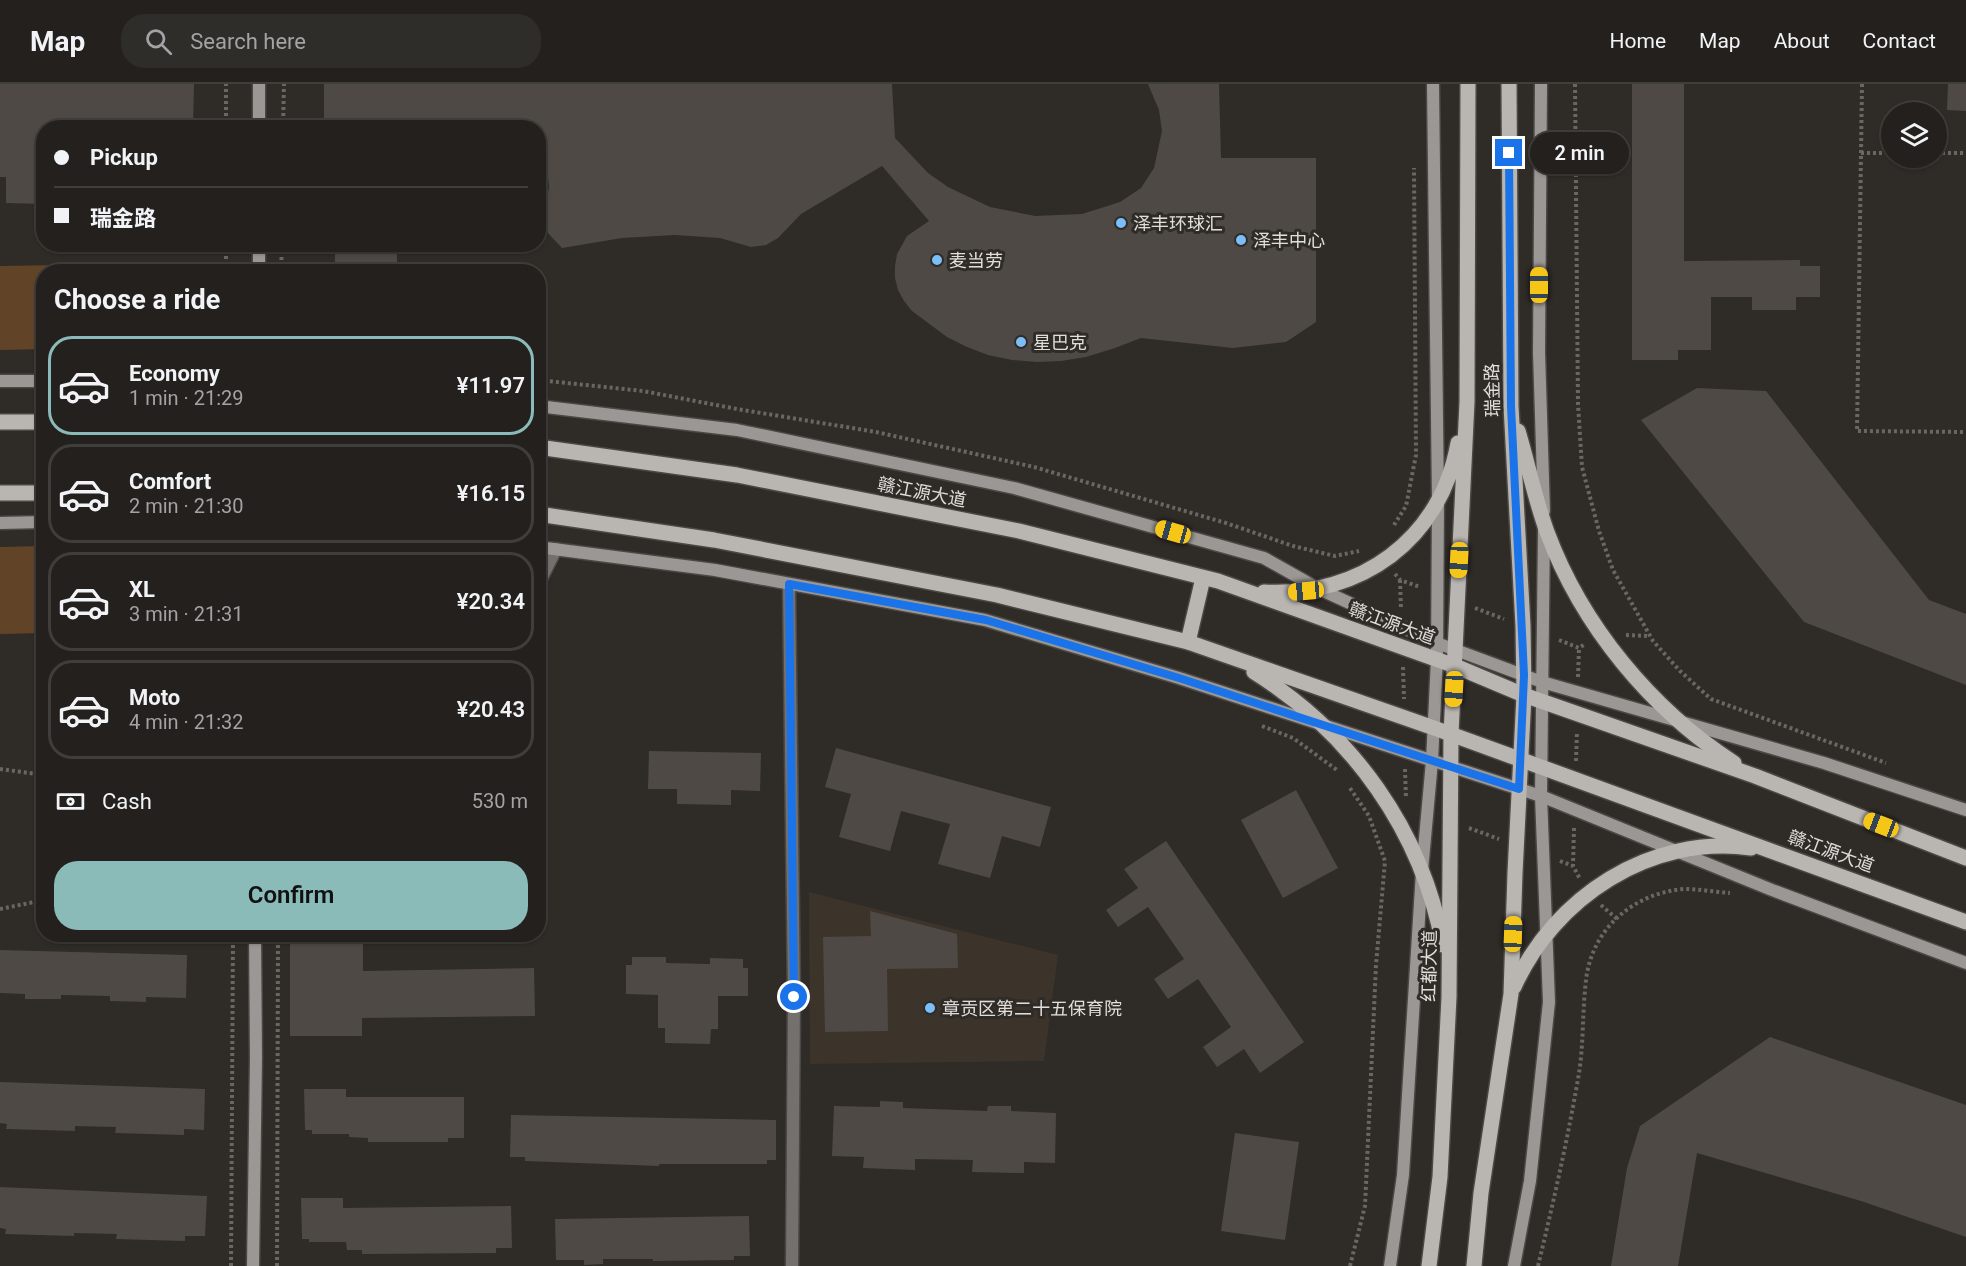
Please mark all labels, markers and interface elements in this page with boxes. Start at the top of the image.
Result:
search box [121,14,541,68]
text: Map [30,25,85,58]
icon: search [142,25,175,58]
text: Search here [190,29,306,54]
text: Home [1610,29,1666,53]
text: Map [1699,29,1741,53]
text: About [1774,29,1830,53]
text: Contact [1863,29,1936,53]
map controls [1881,102,1947,168]
button: layers [1881,102,1947,168]
callout: 2 min [1530,132,1629,174]
route end [1495,139,1522,166]
text: 2 min [1554,141,1605,165]
text: Pickup [90,145,158,170]
text: 瑞金路 [90,206,156,231]
place label: 泽丰环球汇 [1133,213,1223,234]
marker: 泽丰环球汇 [1114,216,1128,230]
place label: 泽丰中心 [1253,230,1325,251]
marker: 泽丰中心 [1234,233,1248,247]
place label: 麦当劳 [949,250,1003,271]
marker: 麦当劳 [930,253,944,267]
car [1530,267,1548,303]
text: Choose a ride [54,284,220,316]
place label: 星巴克 [1033,332,1087,353]
marker: 星巴克 [1014,335,1028,349]
icon: car [57,359,111,413]
text: Economy [129,361,220,386]
street label: 瑞金路 [1481,363,1503,417]
text: ¥11.97 [457,373,525,398]
text: 1 min · 21:29 [129,386,244,410]
icon: car [57,467,111,521]
text: Comfort [129,469,211,494]
street label: 赣江源大道 [876,473,968,511]
text: ¥16.15 [457,481,525,506]
text: 2 min · 21:30 [129,494,244,518]
car [1153,518,1193,546]
car [1449,542,1469,578]
icon: car [57,575,111,629]
text: XL [129,577,155,602]
car [1287,580,1325,602]
text: ¥20.34 [457,589,525,614]
street label: 赣江源大道 [1346,598,1438,648]
text: 3 min · 21:31 [129,602,244,626]
car [1444,671,1464,707]
icon: car [57,683,111,737]
text: Moto [129,685,180,710]
text: ¥20.43 [457,697,525,722]
text: 4 min · 21:32 [129,710,244,734]
icon: cash [54,785,87,818]
text: Cash [102,789,152,814]
text: 530 m [472,789,528,813]
car [1861,810,1901,840]
street label: 赣江源大道 [1785,826,1877,876]
button: Confirm [54,861,528,930]
car [1503,916,1523,952]
street label: 红都大道 [1418,930,1440,1002]
route start [780,983,807,1010]
place label: 章贡区第二十五保育院 [942,998,1122,1019]
marker: 章贡区第二十五保育院 [923,1001,937,1015]

